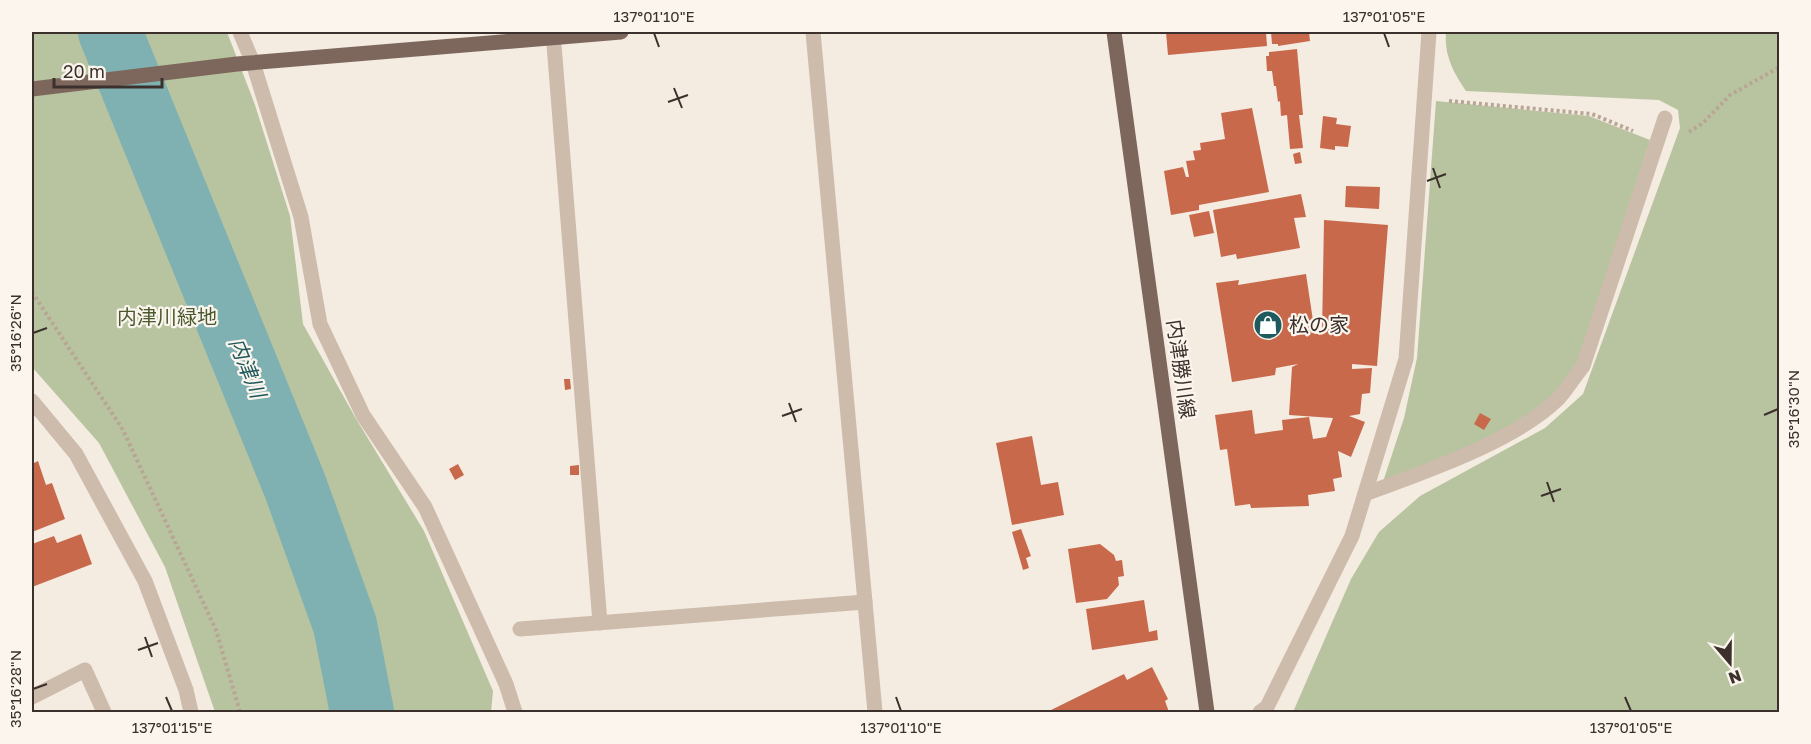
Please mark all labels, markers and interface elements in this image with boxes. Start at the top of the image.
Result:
text: 137°01'10"E [613,7,695,25]
text: 137°01'05"E [1343,7,1425,25]
scale bar [54,51,162,89]
text: 20 m [63,60,105,82]
text: 35°16'26"N [6,294,24,372]
park label: 内津川緑地 [117,304,217,328]
shop icon: 松の家 [1252,309,1284,341]
place label: 松の家 [1289,312,1349,336]
street label: 内津勝川線 [1163,318,1201,420]
water label: 内津川 [224,334,273,404]
text: 35°16'30"N [1784,370,1802,448]
north arrow [1700,633,1760,693]
text: 35°16'28"N [6,650,24,728]
text: N [1726,666,1744,689]
text: 137°01'15"E [132,718,212,736]
text: 137°01'10"E [860,718,942,736]
text: 137°01'05"E [1590,718,1672,736]

